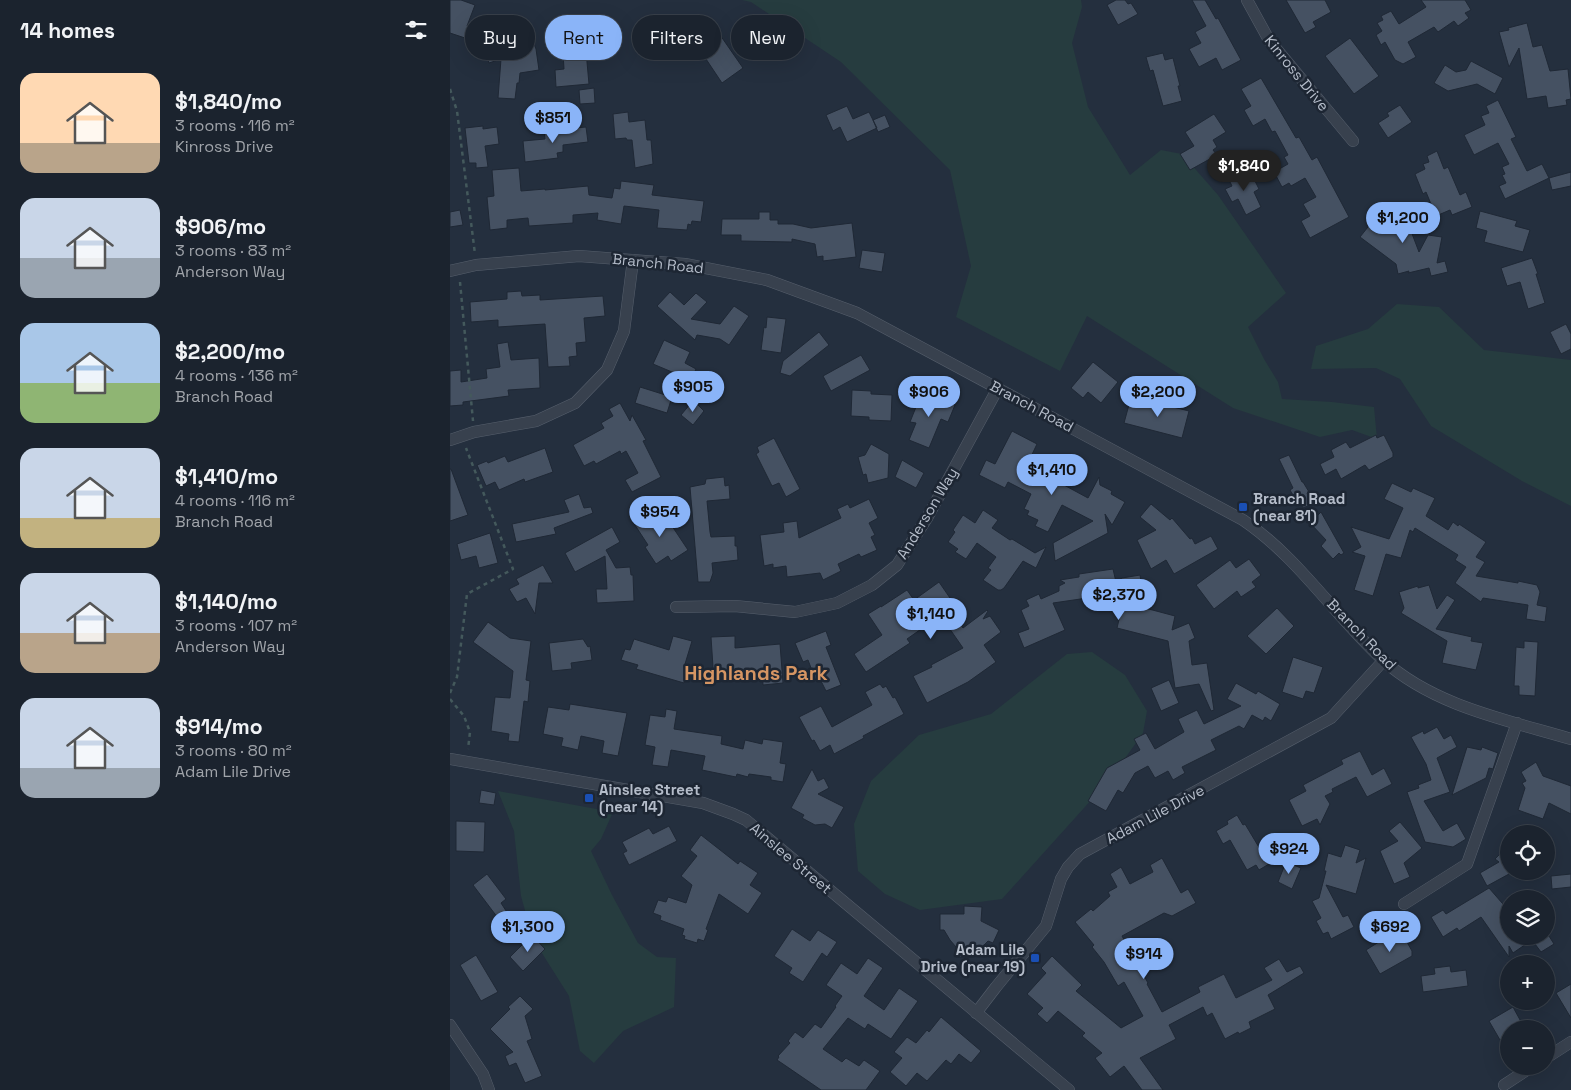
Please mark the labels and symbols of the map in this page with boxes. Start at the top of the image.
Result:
street label: Kinross Drive [1261,31,1333,115]
pin: $851 [523,102,583,144]
pin: $1,840 [1203,150,1285,192]
pin: $1,200 [1362,202,1444,244]
street label: Branch Road [611,249,705,277]
pin: $905 [663,370,723,413]
pin: $906 [899,376,959,418]
street label: Branch Road [987,376,1077,436]
pin: $2,200 [1117,376,1199,418]
pin: $1,410 [1011,454,1093,496]
street label: Anderson Way [892,464,962,562]
place label: Branch Road (near 81) [1253,489,1345,525]
pin: $954 [630,496,690,538]
marker: Branch Road (near 81) [1237,501,1249,513]
pin: $2,370 [1078,578,1160,621]
street label: Branch Road [1323,594,1401,674]
pin: $1,140 [890,598,972,640]
district label: Highlands Park [684,660,828,686]
place label: Ainslee Street (near 14) [599,780,700,816]
street label: Adam Lile Drive [1103,780,1208,848]
marker: Ainslee Street (near 14) [583,792,595,804]
street label: Ainslee Street [746,818,836,898]
pin: $924 [1259,832,1319,875]
pin: $1,300 [487,910,569,953]
pin: $692 [1360,910,1420,953]
pin: $914 [1114,938,1174,980]
place label: Adam Lile Drive (near 19) [921,940,1025,976]
marker: Adam Lile Drive (near 19) [1029,952,1041,964]

